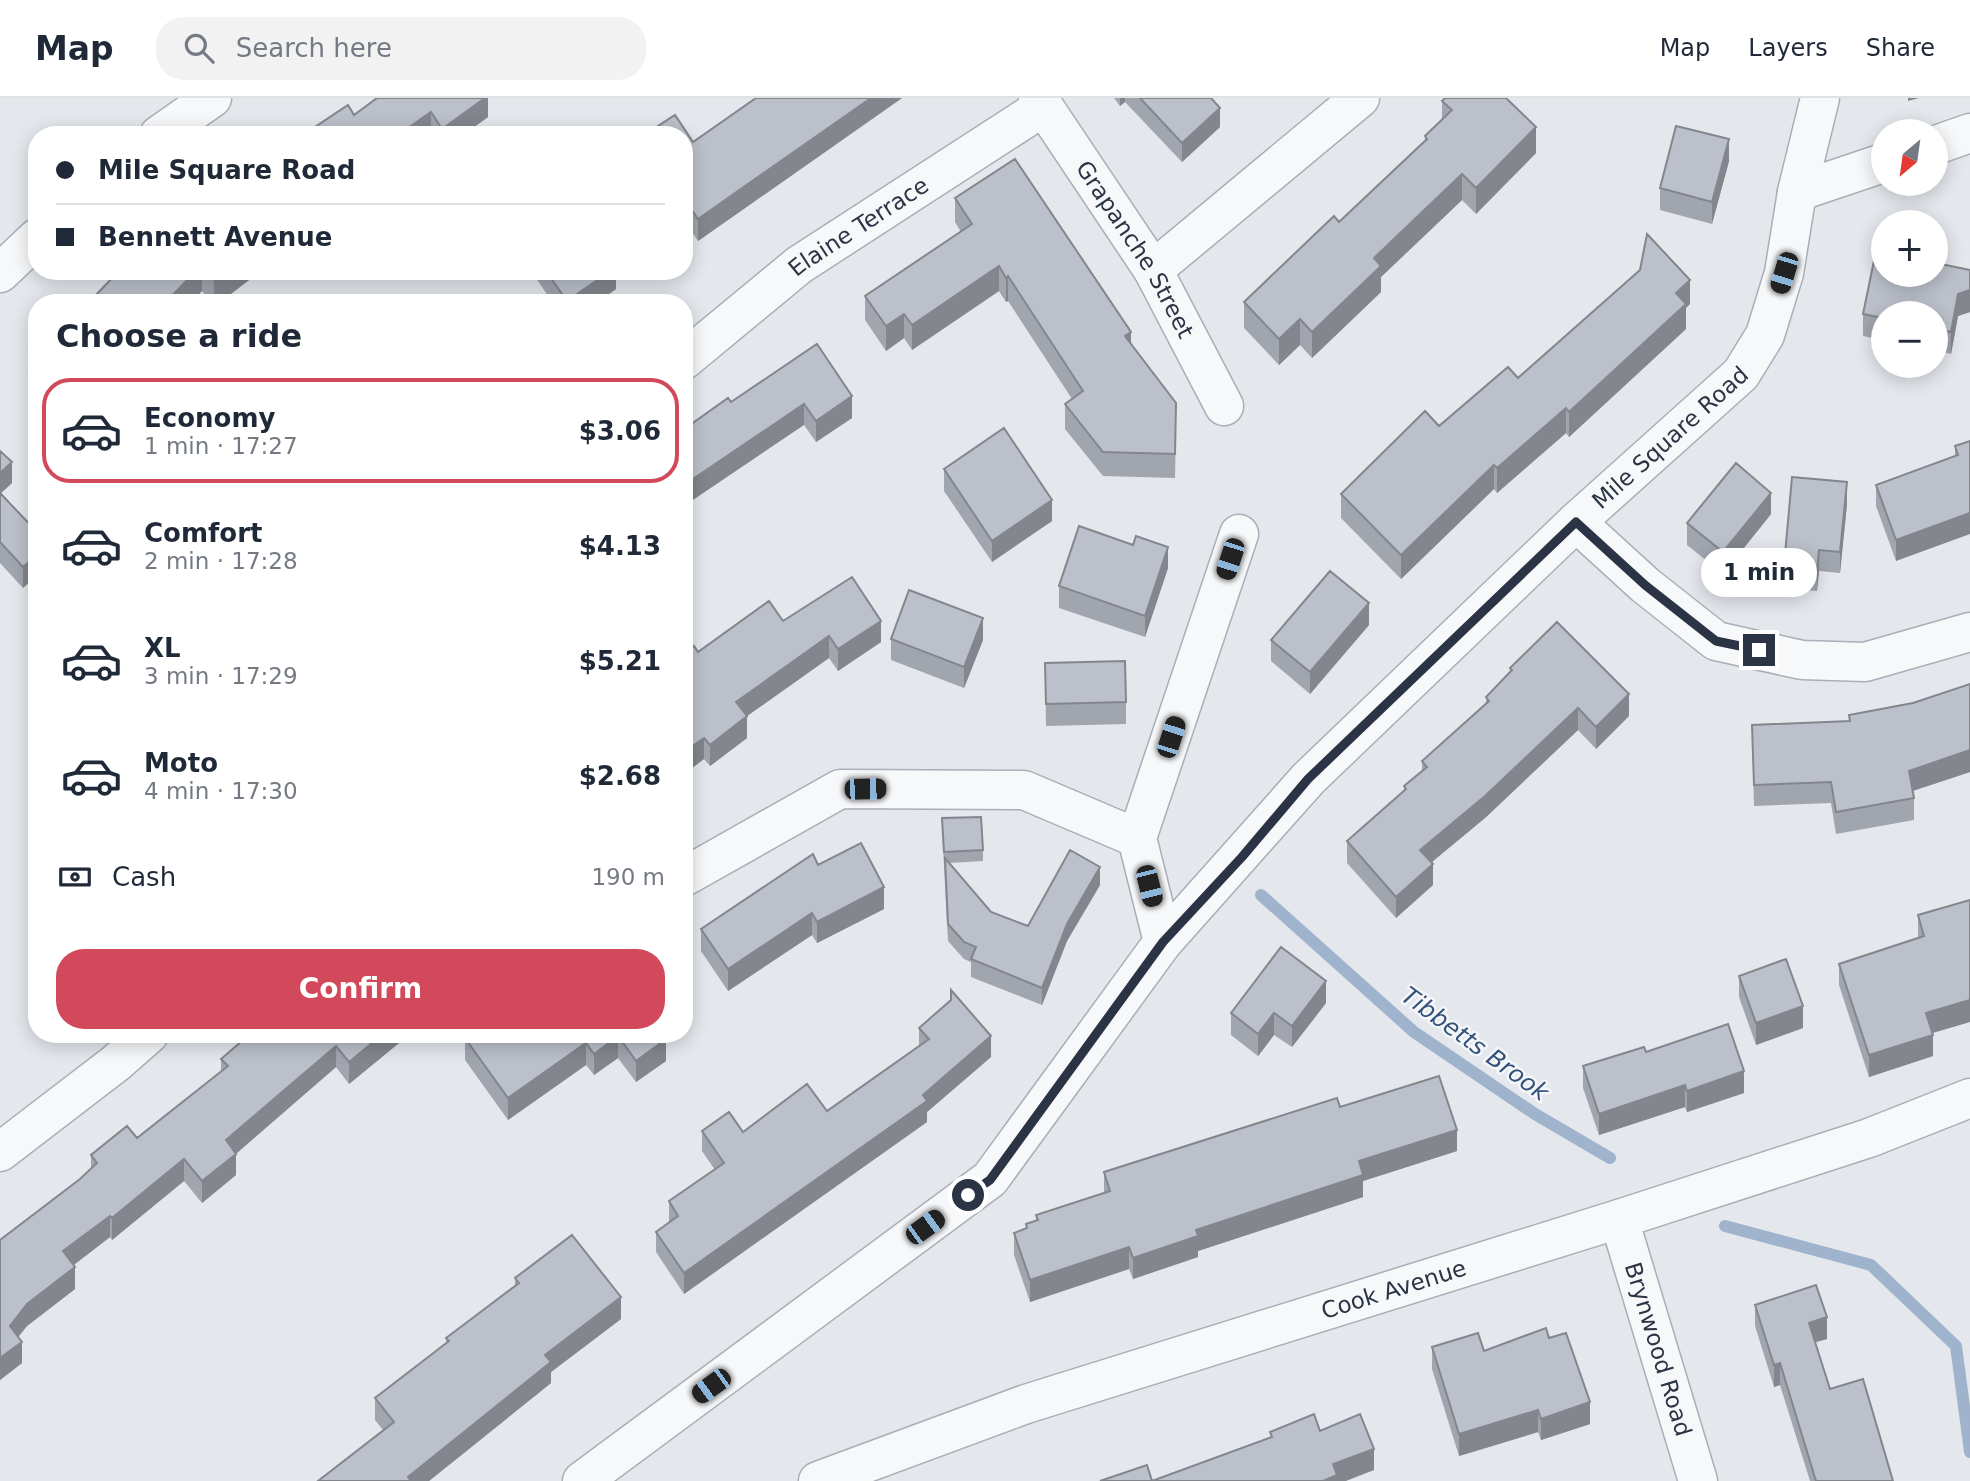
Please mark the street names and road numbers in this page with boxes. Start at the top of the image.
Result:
street label: Grapanche Street [1071,156,1199,342]
street label: Elaine Terrace [783,172,933,281]
street label: Mile Square Road [1587,361,1753,514]
street label: Cook Avenue [1318,1254,1469,1324]
street label: Brynwood Road [1620,1259,1697,1439]

